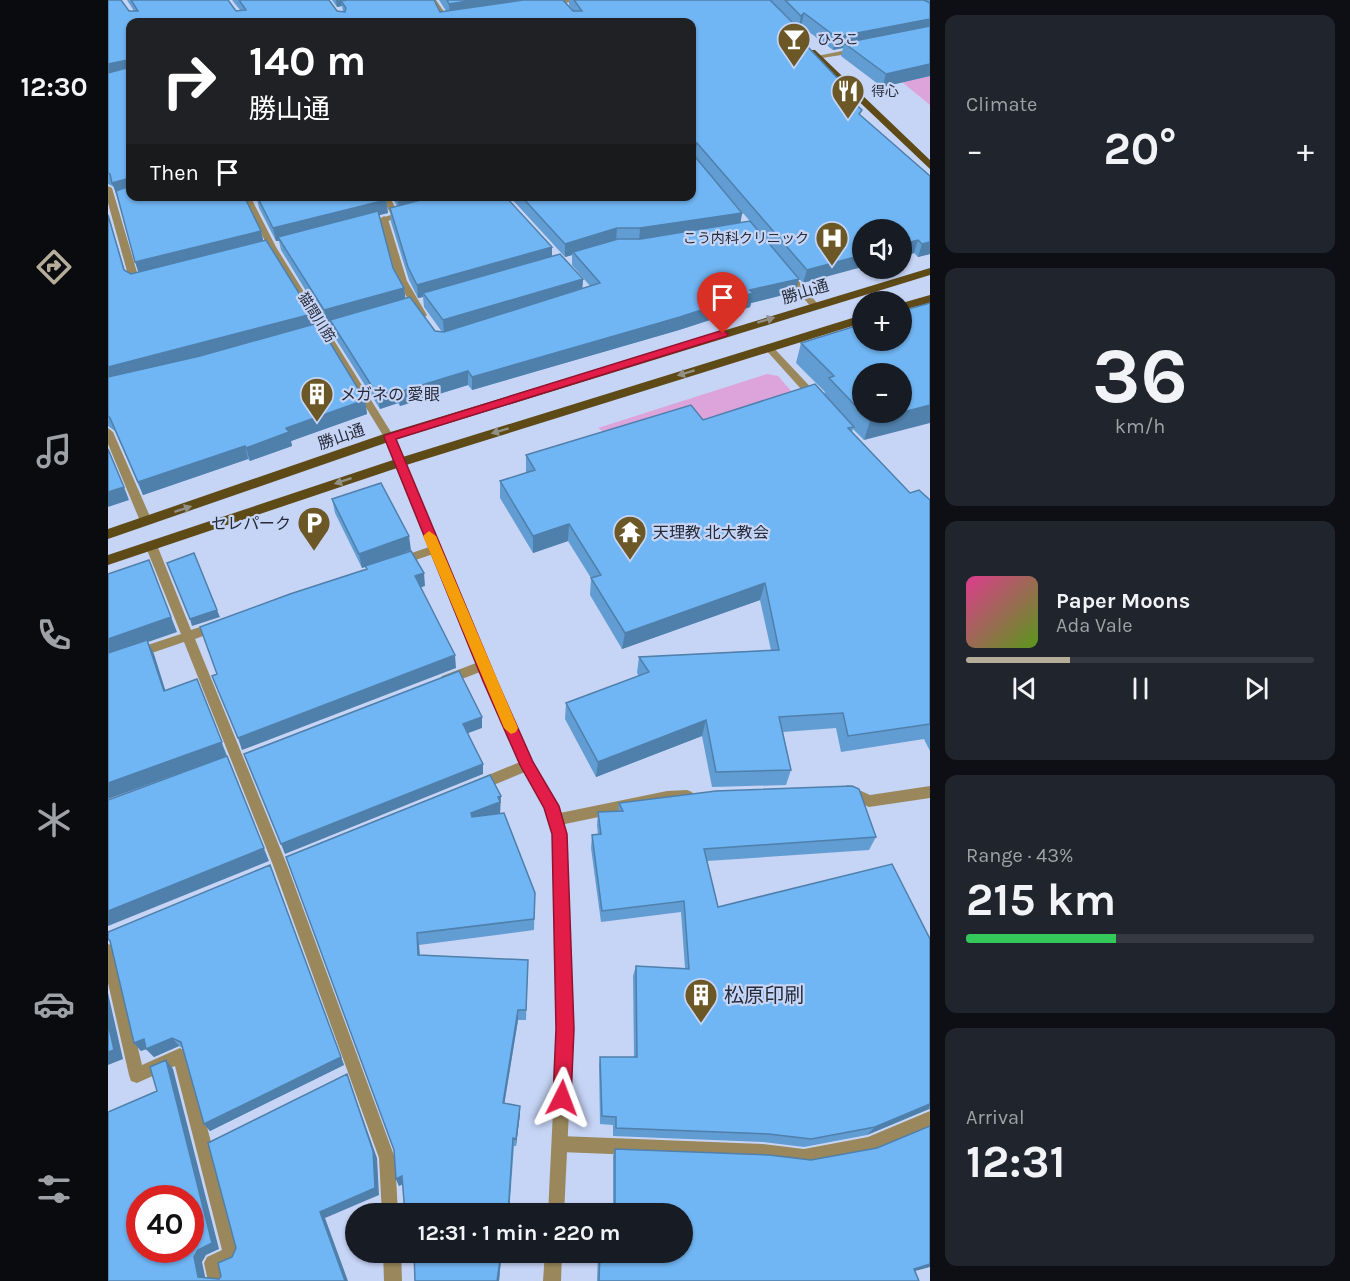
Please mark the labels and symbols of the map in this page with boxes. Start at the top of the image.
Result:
bar icon: ひろこ [776,21,812,68]
place label: ひろこ [817,31,859,48]
restaurant icon: 得心 [830,73,866,120]
place label: 得心 [871,83,899,100]
hospital icon: こう内科クリニック [814,220,850,267]
place label: こう内科クリニック [683,230,809,247]
pin [697,272,748,334]
street label: 勝山通 [779,275,831,308]
street label: 猫間川筋 [295,289,339,346]
one-way arrow [757,315,775,324]
one-way arrow [677,369,695,378]
building icon: メガネの 愛眼 [299,376,335,423]
place label: メガネの 愛眼 [340,385,440,404]
street label: 勝山通 [315,420,367,453]
one-way arrow [491,427,509,436]
one-way arrow [334,477,352,486]
one-way arrow [174,504,192,513]
parking icon: セレパーク [296,505,332,552]
place label: セレパーク [211,514,291,533]
temple icon: 天理教 北大教会 [612,514,648,561]
place label: 天理教 北大教会 [653,523,769,542]
building icon: 松原印刷 [683,977,719,1024]
place label: 松原印刷 [724,984,804,1007]
position arrow [530,1066,594,1130]
speed limit sign: 40 [126,1185,204,1263]

